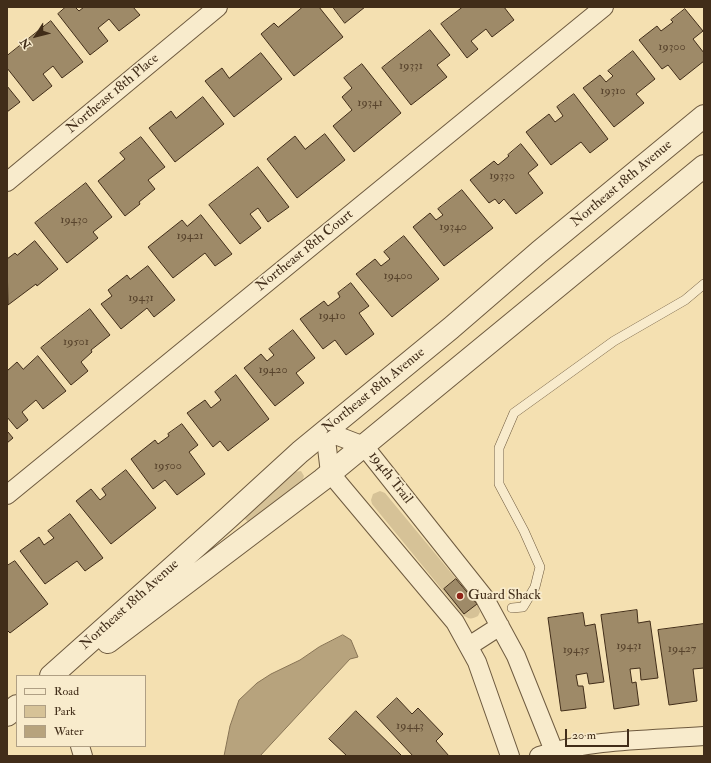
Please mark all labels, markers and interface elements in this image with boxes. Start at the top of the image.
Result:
north arrow [16,16,56,56]
text: N [18,36,34,51]
house number: 19300 [658,40,686,54]
street label: Northeast 18th Place [63,50,163,138]
house number: 19331 [399,59,423,73]
house number: 19310 [600,84,626,98]
house number: 19341 [357,96,383,110]
street label: Northeast 18th Avenue [568,137,676,231]
house number: 19330 [489,169,515,183]
street label: Northeast 18th Court [253,207,357,295]
house number: 19430 [60,213,88,227]
house number: 19340 [439,220,467,234]
house number: 19421 [176,229,204,243]
house number: 19400 [383,269,413,283]
house number: 19431 [128,291,154,305]
house number: 19410 [318,309,346,323]
house number: 19501 [63,335,89,349]
street label: Northeast 18th Avenue [319,345,429,437]
house number: 19420 [258,363,288,377]
street label: 194th Trail [364,449,416,507]
house number: 19500 [154,459,182,473]
street label: Northeast 18th Avenue [77,556,183,654]
place label: Guard Shack [468,588,541,604]
marker: Guard Shack [455,591,465,601]
house number: 19431 [616,639,642,653]
house number: 19427 [668,642,696,656]
house number: 19435 [563,643,589,657]
legend [16,675,146,747]
text: Road [54,684,79,699]
text: Park [54,704,76,719]
house number: 19443 [396,719,424,733]
scale bar [567,721,631,747]
text: Water [54,724,83,739]
text: 20 m [572,728,596,743]

